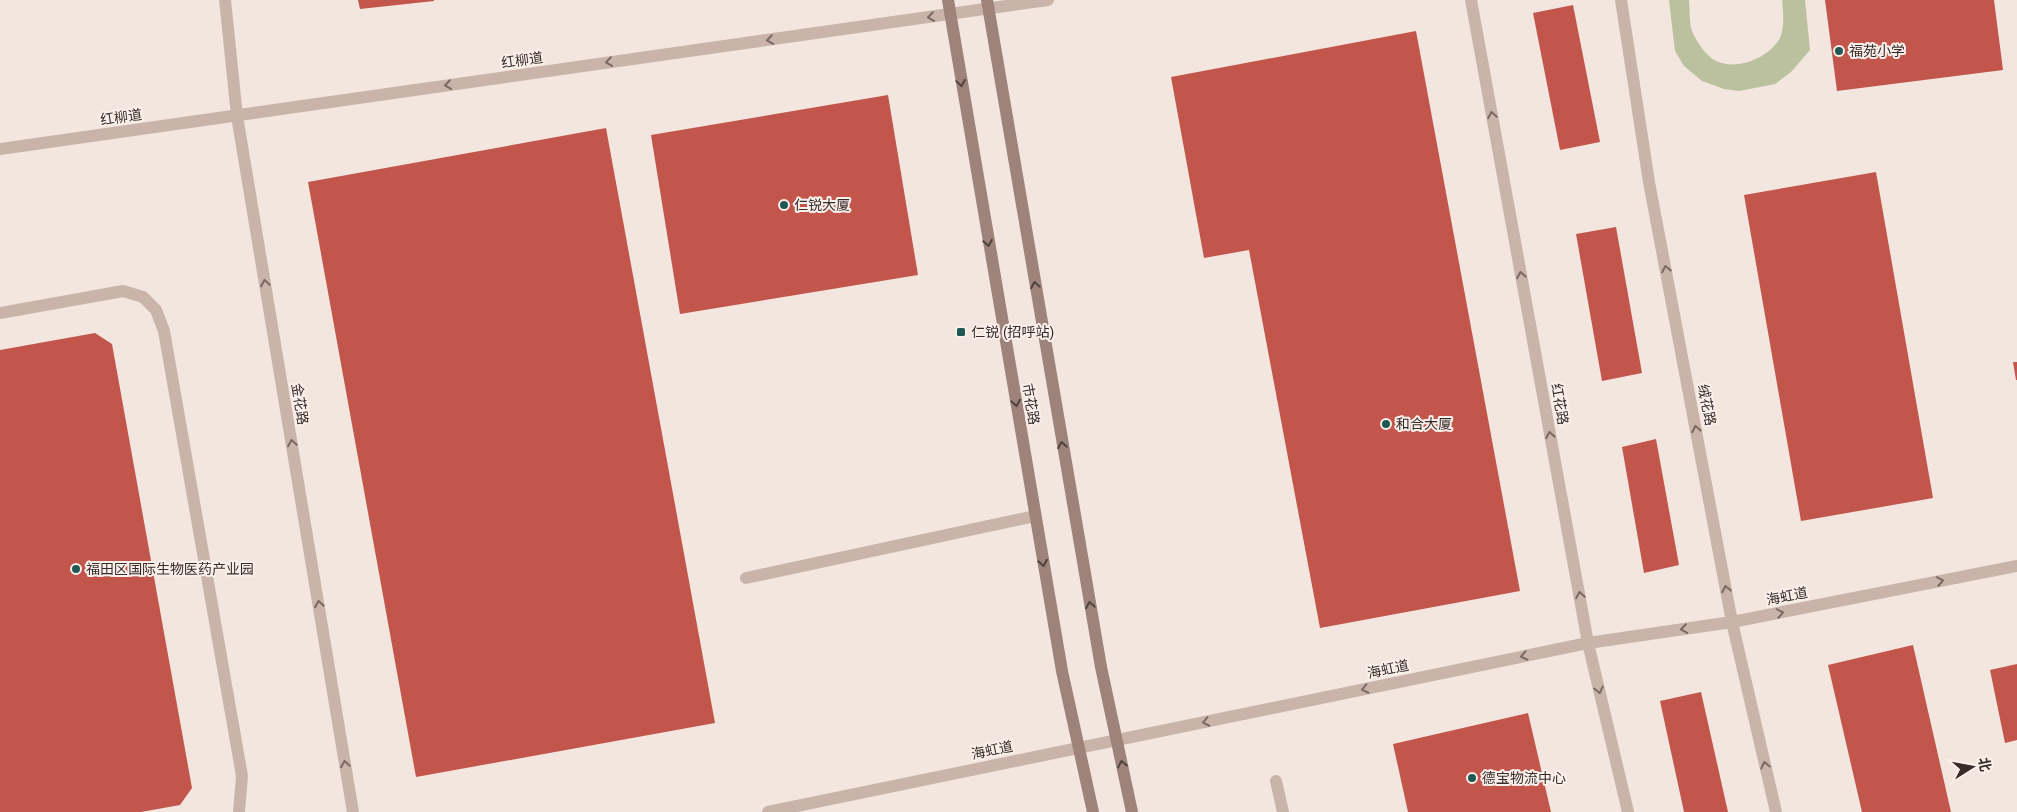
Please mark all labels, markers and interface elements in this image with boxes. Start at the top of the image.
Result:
one-way arrow [926,11,935,21]
one-way arrow [766,34,774,44]
place label: 福苑小学 [1849,43,1905,59]
marker: 福苑小学 [1833,45,1845,57]
street label: 红柳道 [500,49,544,71]
one-way arrow [605,57,613,67]
one-way arrow [956,78,966,87]
one-way arrow [444,80,452,90]
street label: 红柳道 [99,106,143,128]
one-way arrow [1488,111,1498,119]
place label: 仁锐大厦 [794,197,850,213]
marker: 仁锐大厦 [778,199,790,211]
one-way arrow [983,239,993,247]
one-way arrow [1661,265,1672,274]
one-way arrow [1517,270,1527,279]
one-way arrow [260,279,271,287]
one-way arrow [1030,280,1040,289]
place label: 仁锐 (招呼站) [971,324,1054,340]
marker: 仁锐 (招呼站) [955,326,967,338]
street label: 金花路 [289,382,311,426]
street label: 市花路 [1019,382,1043,426]
street label: 红花路 [1548,382,1572,426]
street label: 绒花路 [1695,383,1719,427]
one-way arrow [1010,399,1020,407]
place label: 和合大厦 [1396,416,1452,432]
marker: 和合大厦 [1380,418,1392,430]
one-way arrow [1691,425,1702,434]
one-way arrow [1546,430,1556,439]
one-way arrow [287,439,297,448]
one-way arrow [1058,440,1068,449]
one-way arrow [1038,559,1048,568]
place label: 福田区国际生物医药产业园 [86,561,254,577]
marker: 福田区国际生物医药产业园 [70,563,82,575]
one-way arrow [1935,576,1944,587]
one-way arrow [1721,584,1732,593]
street label: 海虹道 [1765,584,1809,608]
one-way arrow [1575,590,1585,599]
one-way arrow [314,599,324,608]
one-way arrow [1085,601,1096,609]
one-way arrow [1776,608,1785,619]
one-way arrow [1680,623,1688,634]
one-way arrow [1519,650,1528,661]
street label: 海虹道 [1366,657,1410,681]
one-way arrow [1360,683,1369,693]
one-way arrow [1593,686,1604,694]
one-way arrow [1201,716,1210,726]
street label: 海虹道 [970,738,1014,762]
north arrow [1947,742,1997,792]
text: 北 [1976,756,1994,773]
one-way arrow [341,760,351,768]
one-way arrow [1117,760,1128,769]
one-way arrow [1760,760,1771,769]
place label: 德宝物流中心 [1482,770,1566,786]
marker: 德宝物流中心 [1466,772,1478,784]

